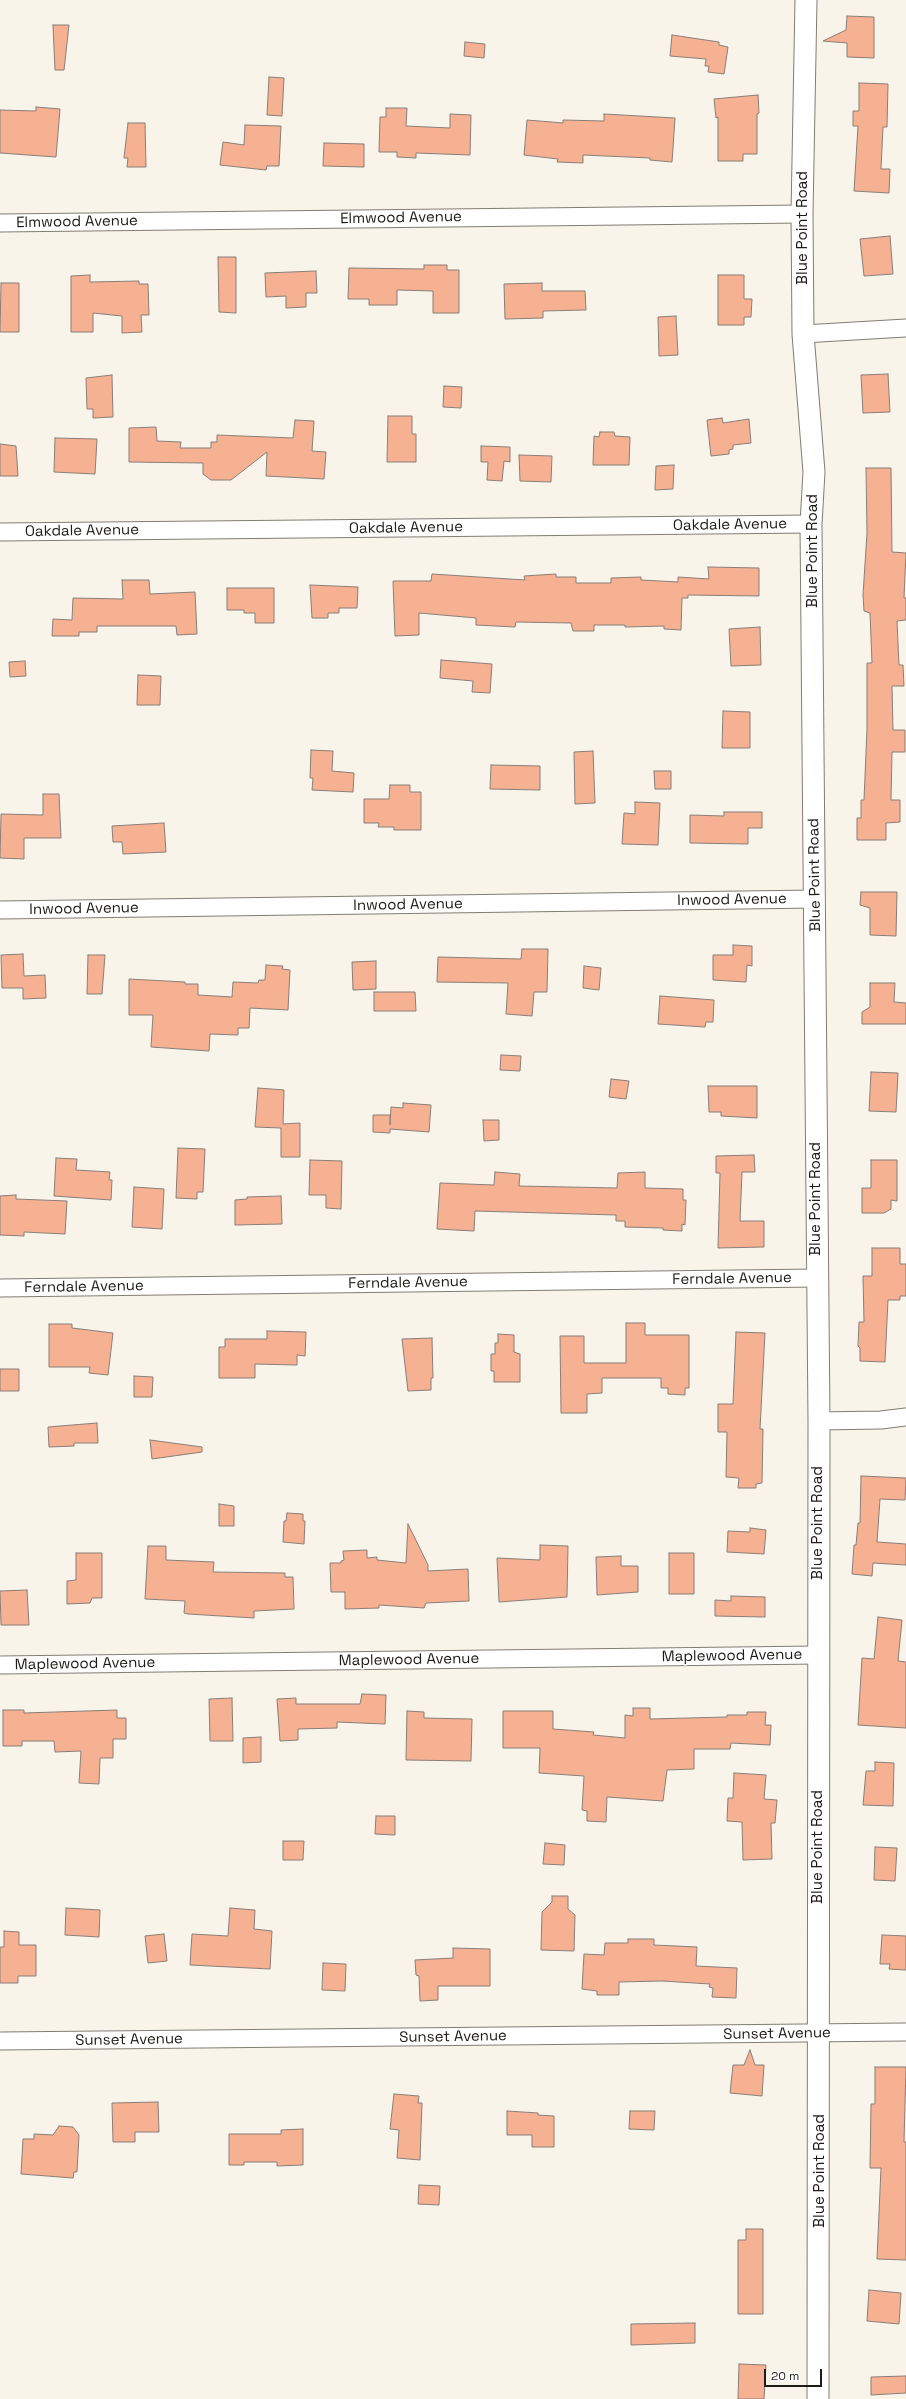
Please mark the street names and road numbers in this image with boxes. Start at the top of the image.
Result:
street label: Blue Point Road [794,171,812,285]
street label: Elmwood Avenue [340,208,462,228]
street label: Elmwood Avenue [16,212,138,232]
street label: Blue Point Road [804,494,822,608]
street label: Oakdale Avenue [673,515,787,535]
street label: Oakdale Avenue [349,518,463,538]
street label: Oakdale Avenue [25,521,139,541]
street label: Blue Point Road [805,818,825,932]
street label: Inwood Avenue [677,890,787,910]
street label: Inwood Avenue [353,895,463,915]
street label: Inwood Avenue [29,899,139,919]
street label: Blue Point Road [807,1142,825,1256]
street label: Ferndale Avenue [672,1269,792,1289]
street label: Ferndale Avenue [348,1273,468,1293]
street label: Ferndale Avenue [24,1277,144,1297]
street label: Blue Point Road [809,1466,827,1580]
street label: Maplewood Avenue [662,1646,802,1666]
street label: Maplewood Avenue [339,1650,479,1670]
street label: Maplewood Avenue [15,1654,155,1674]
street label: Blue Point Road [809,1790,827,1904]
street label: Sunset Avenue [723,2024,831,2044]
street label: Sunset Avenue [399,2027,507,2047]
street label: Sunset Avenue [75,2030,183,2050]
street label: Blue Point Road [811,2114,829,2228]

